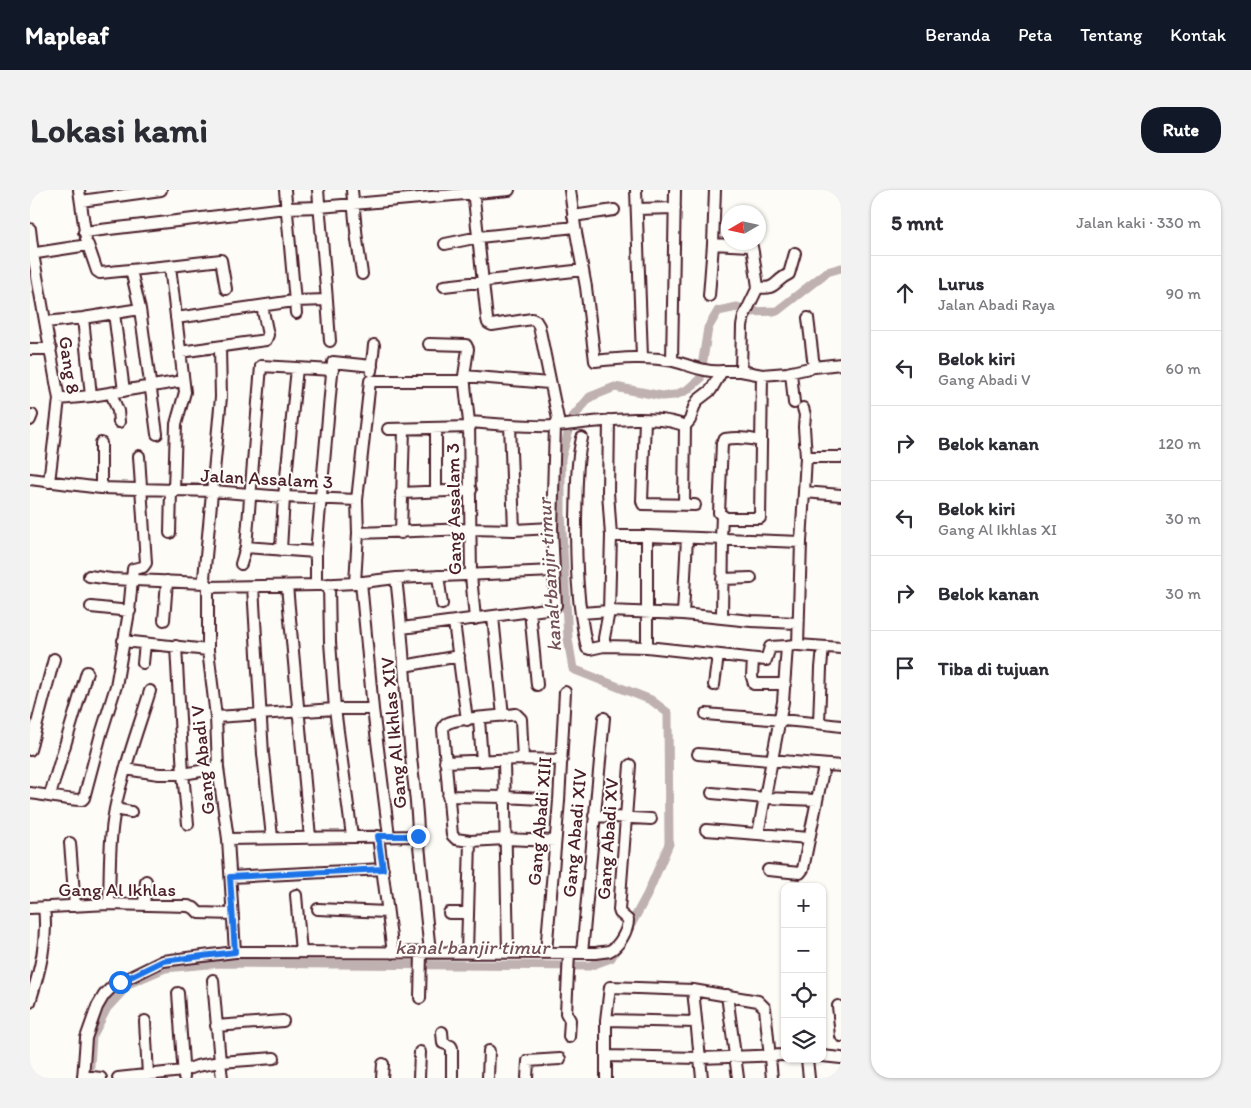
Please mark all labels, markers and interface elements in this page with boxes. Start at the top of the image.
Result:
text: Mapleaf [25,21,109,50]
text: Beranda [925,24,990,46]
text: Peta [1018,24,1052,46]
text: Tentang [1080,24,1142,46]
text: Kontak [1170,24,1226,46]
button: Rute [1141,107,1221,153]
text: Lokasi kami [30,109,208,151]
north arrow [721,205,766,250]
text: 5 mnt [891,210,944,235]
text: Jalan kaki · 330 m [1076,213,1201,232]
text: Lurus [938,272,984,295]
icon: ahead [891,279,919,307]
text: 90 m [1166,284,1201,303]
text: Jalan Abadi Raya [938,295,1055,314]
street label: Gang 8 [54,335,85,395]
text: Belok kiri [938,347,1015,370]
icon: left [891,354,919,382]
text: 60 m [1166,359,1201,378]
text: Gang Abadi V [938,370,1031,389]
icon: right [891,429,919,457]
text: Belok kanan [938,432,1039,455]
text: 120 m [1158,434,1201,453]
street label: Gang Assalam 3 [441,443,466,575]
street label: Jalan Assalam 3 [200,464,334,493]
water label: kanal banjir timur [532,495,566,653]
text: Belok kiri [938,497,1015,520]
icon: left [891,504,919,532]
text: 30 m [1165,509,1201,528]
text: Gang Al Ikhlas XI [938,520,1057,539]
icon: right [891,579,919,607]
text: Belok kanan [938,582,1039,605]
text: 30 m [1165,584,1201,603]
icon: arrive [891,654,919,682]
street label: Gang Al Ikhlas XIV [375,656,412,810]
text: Tiba di tujuan [938,657,1049,680]
street label: Gang Abadi V [185,704,220,816]
street label: Gang Abadi XIII [522,755,557,887]
street label: Gang Abadi XIV [557,768,592,898]
street label: Gang Abadi XV [592,777,623,901]
route end [407,825,430,848]
street label: Gang Al Ikhlas [58,878,176,901]
map controls [781,883,826,1063]
button: + [781,883,826,928]
button: − [781,928,826,973]
water label: kanal banjir timur [395,935,551,959]
route start [109,971,132,994]
button: locate [781,973,826,1018]
button: layers [781,1018,826,1063]

